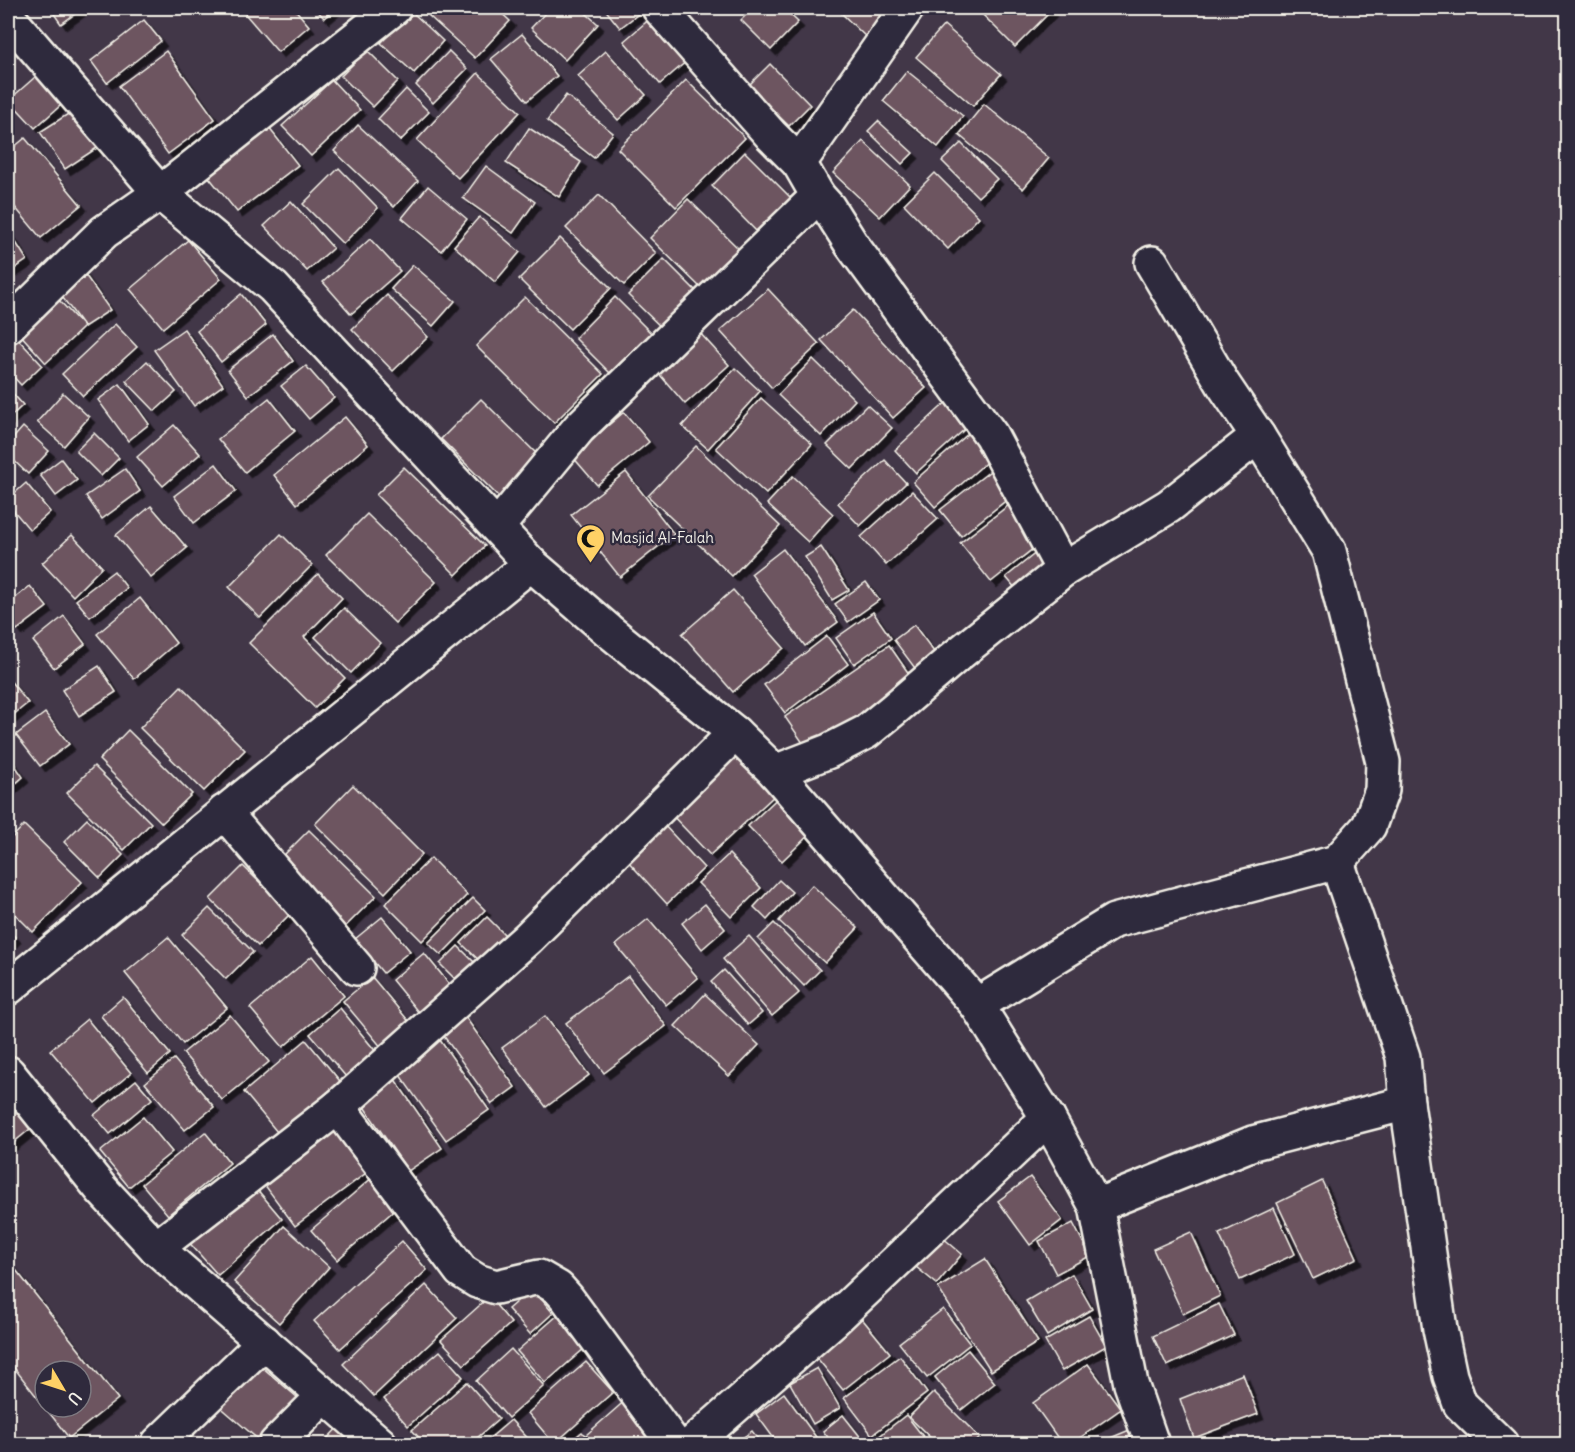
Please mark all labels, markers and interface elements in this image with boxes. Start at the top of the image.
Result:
mosque icon: Masjid Al-Falah [574,522,606,564]
place label: Masjid Al-Falah [611,528,714,547]
north arrow [33,1359,93,1419]
text: U [63,1388,86,1409]

